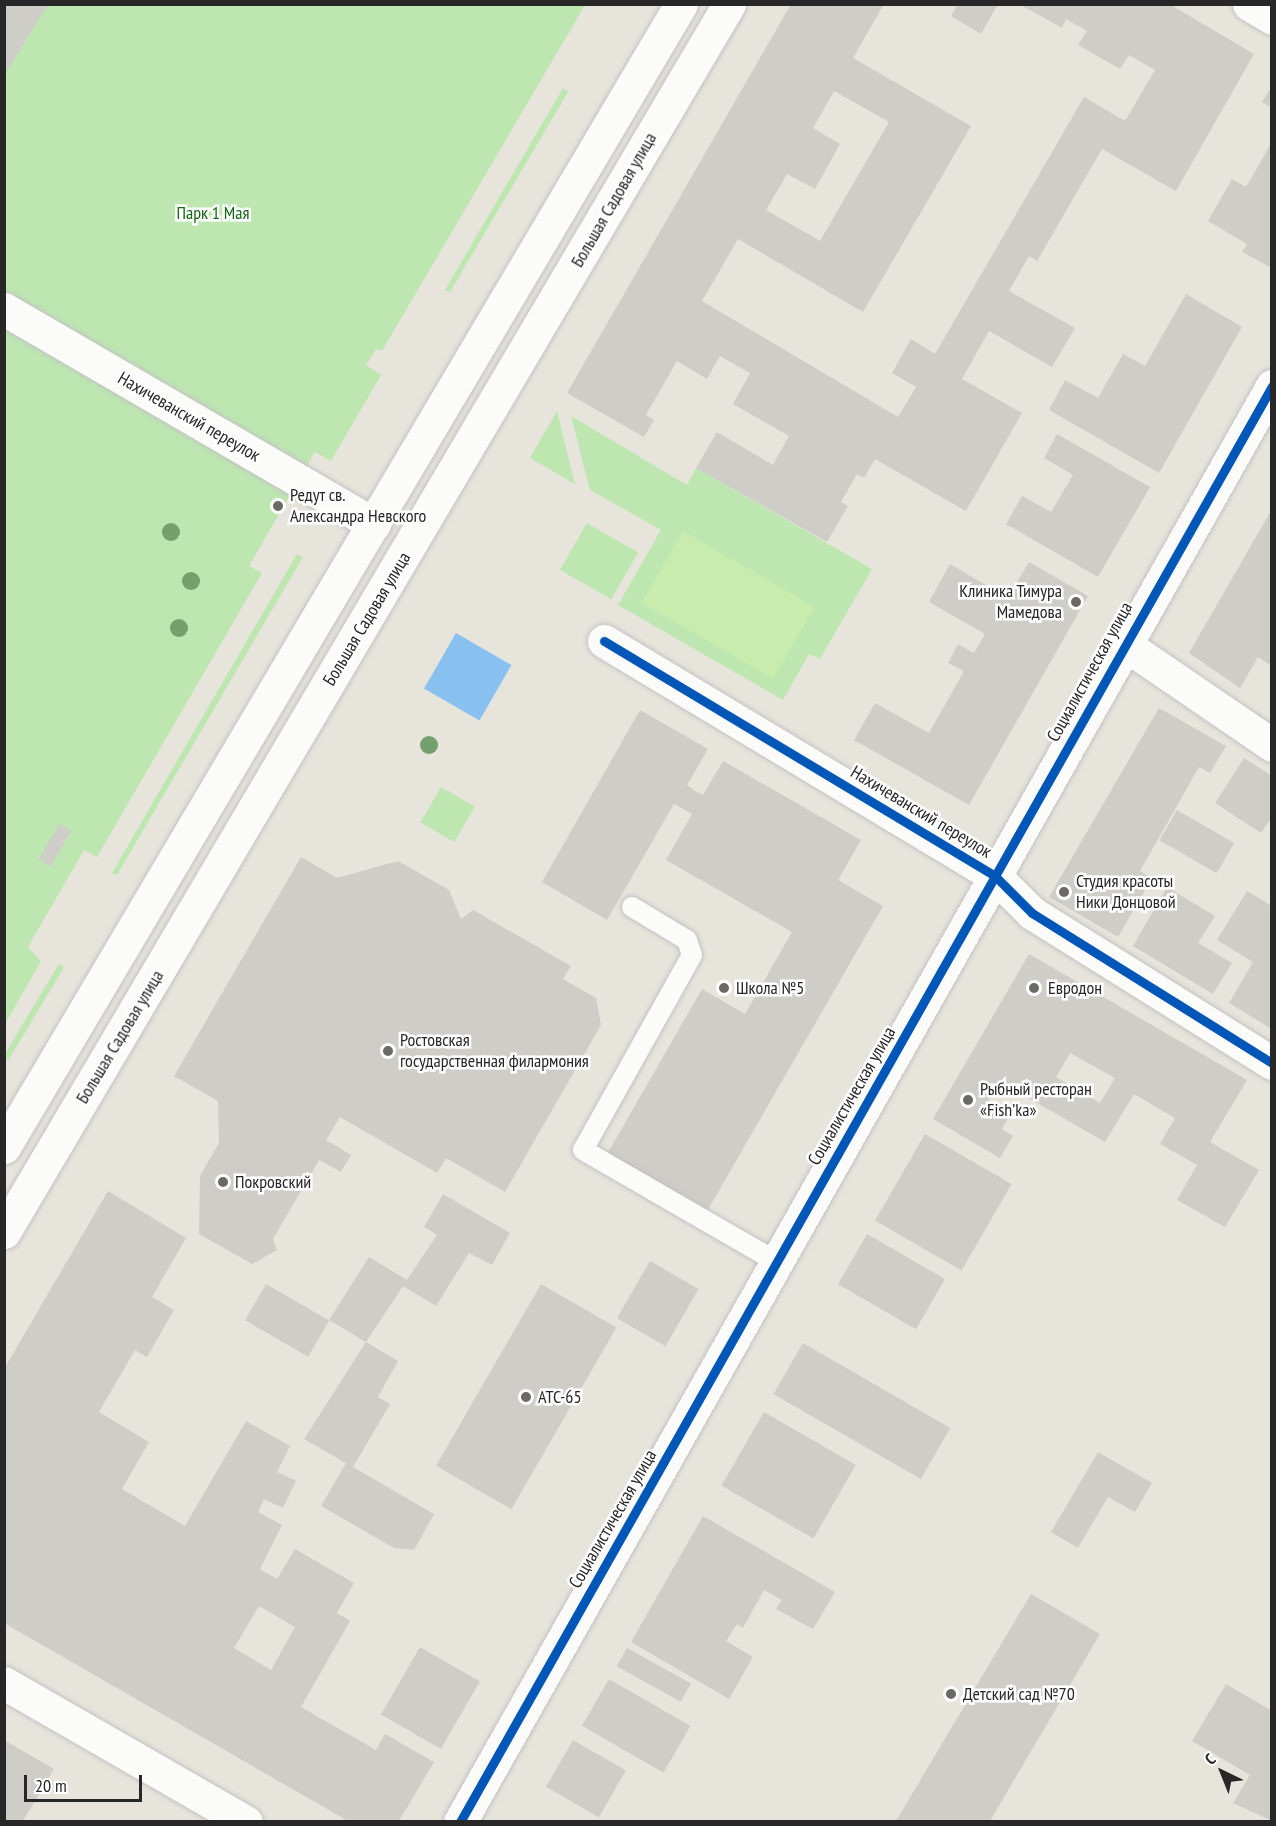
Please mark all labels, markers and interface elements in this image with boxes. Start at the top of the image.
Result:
street label: Большая Садовая улица [567,129,661,271]
park label: Парк 1 Мая [177,202,249,224]
street label: Нахичеванский переулок [114,367,264,467]
place label: Редут св. Александра Невского [290,485,426,528]
marker: Редут св. Александра Невского [271,499,285,513]
street label: Большая Садовая улица [319,548,415,690]
place label: Клиника Тимура Мамедова [959,581,1062,624]
marker: Клиника Тимура Мамедова [1067,593,1085,611]
street label: Социалистическая улица [1043,598,1137,746]
street label: Нахичеванский переулок [847,761,995,863]
place label: Студия красоты Ники Донцовой [1076,871,1176,914]
marker: Студия красоты Ники Донцовой [1057,885,1071,899]
street label: Большая Садовая улица [72,966,168,1108]
place label: Школа №5 [736,977,804,999]
place label: Евродон [1048,977,1102,999]
marker: Евродон [1025,979,1043,997]
marker: Школа №5 [717,981,731,995]
street label: Социалистическая улица [804,1023,900,1169]
place label: Ростовская государственная филармония [400,1030,589,1072]
marker: Ростовская государственная филармония [381,1044,395,1058]
place label: Рыбный ресторан «Fish’ka» [980,1079,1092,1122]
marker: Рыбный ресторан «Fish’ka» [961,1093,975,1107]
place label: Покровский [235,1171,311,1193]
marker: Покровский [216,1175,230,1189]
place label: АТС-65 [538,1386,581,1408]
marker: АТС-65 [519,1390,533,1404]
street label: Социалистическая улица [565,1446,661,1592]
place label: Детский сад №70 [963,1683,1075,1705]
marker: Детский сад №70 [944,1687,958,1701]
north arrow [1192,1742,1252,1802]
text: С [1200,1749,1219,1769]
scale bar [27,1763,146,1801]
text: 20 m [35,1774,67,1797]

